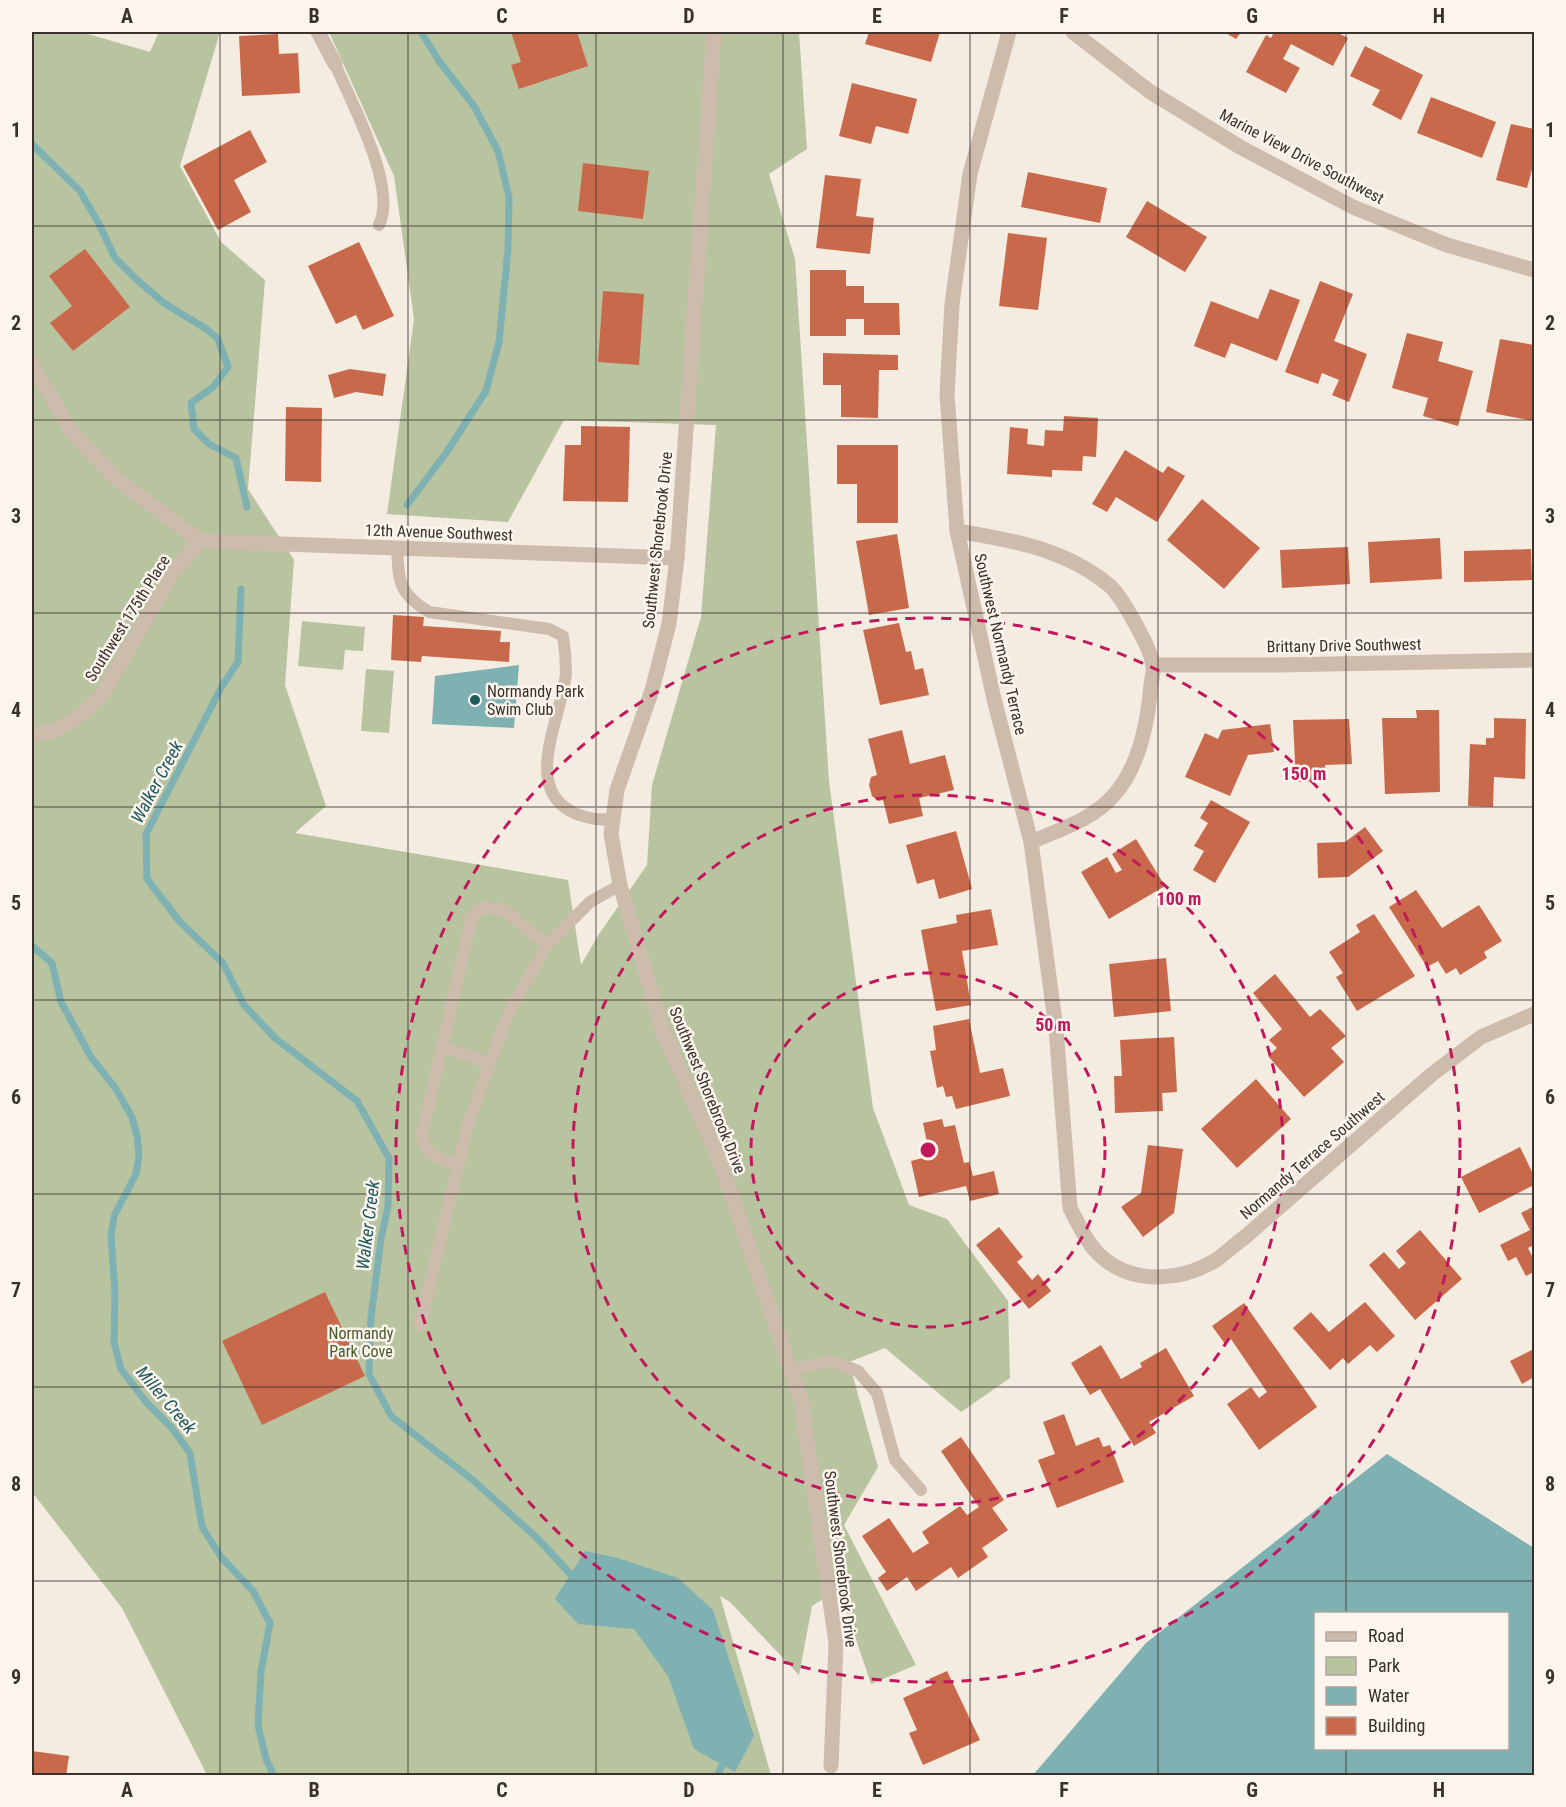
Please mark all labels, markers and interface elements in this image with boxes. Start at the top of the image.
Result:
text: A [121,4,133,28]
text: B [308,4,320,28]
text: C [496,4,508,28]
text: D [683,4,695,28]
text: E [872,4,882,28]
text: F [1059,4,1069,28]
text: G [1246,4,1258,28]
text: H [1433,4,1445,28]
street label: Marine View Drive Southwest [1216,105,1387,208]
text: 1 [11,118,21,142]
text: 1 [1545,118,1555,142]
text: 2 [11,311,21,335]
text: 2 [1545,311,1555,335]
street label: Southwest Shorebrook Drive [639,451,676,630]
text: 3 [11,504,21,528]
text: 3 [1545,504,1555,528]
street label: 12th Avenue Southwest [365,520,514,545]
street label: Southwest 175th Place [81,552,174,685]
street label: Southwest Normandy Terrace [970,552,1031,737]
street label: Brittany Drive Southwest [1267,635,1422,656]
place label: Normandy Park Swim Club [487,682,585,719]
marker: Normandy Park Swim Club [468,693,482,707]
text: 4 [11,698,21,722]
text: 4 [1545,698,1555,722]
water label: Walker Creek [126,736,187,826]
text: 150 m [1282,763,1326,784]
text: 100 m [1157,888,1201,909]
text: 5 [11,891,21,915]
text: 5 [1545,891,1555,915]
street label: Southwest Shorebrook Drive [665,1004,750,1176]
text: 50 m [1035,1014,1071,1035]
text: 6 [11,1085,21,1109]
text: 6 [1545,1085,1555,1109]
street label: Normandy Terrace Southwest [1236,1087,1389,1223]
centre of rings [918,1140,938,1160]
water label: Walker Creek [352,1178,384,1271]
text: 7 [11,1278,21,1302]
text: 7 [1545,1278,1555,1302]
park label: Normandy Park Cove [329,1324,394,1361]
water label: Miller Creek [132,1361,202,1439]
street label: Southwest Shorebrook Drive [820,1470,861,1649]
text: 8 [11,1472,21,1496]
text: 8 [1545,1472,1555,1496]
legend [1314,1612,1509,1750]
text: Road [1368,1625,1404,1646]
text: Park [1368,1655,1400,1676]
text: 9 [11,1665,21,1689]
text: 9 [1545,1665,1555,1689]
text: Water [1368,1685,1410,1706]
text: Building [1368,1715,1425,1736]
text: A [121,1778,133,1802]
text: B [308,1778,320,1802]
text: C [496,1778,508,1802]
text: D [683,1778,695,1802]
text: E [872,1778,882,1802]
text: F [1059,1778,1069,1802]
text: G [1246,1778,1258,1802]
text: H [1433,1778,1445,1802]

